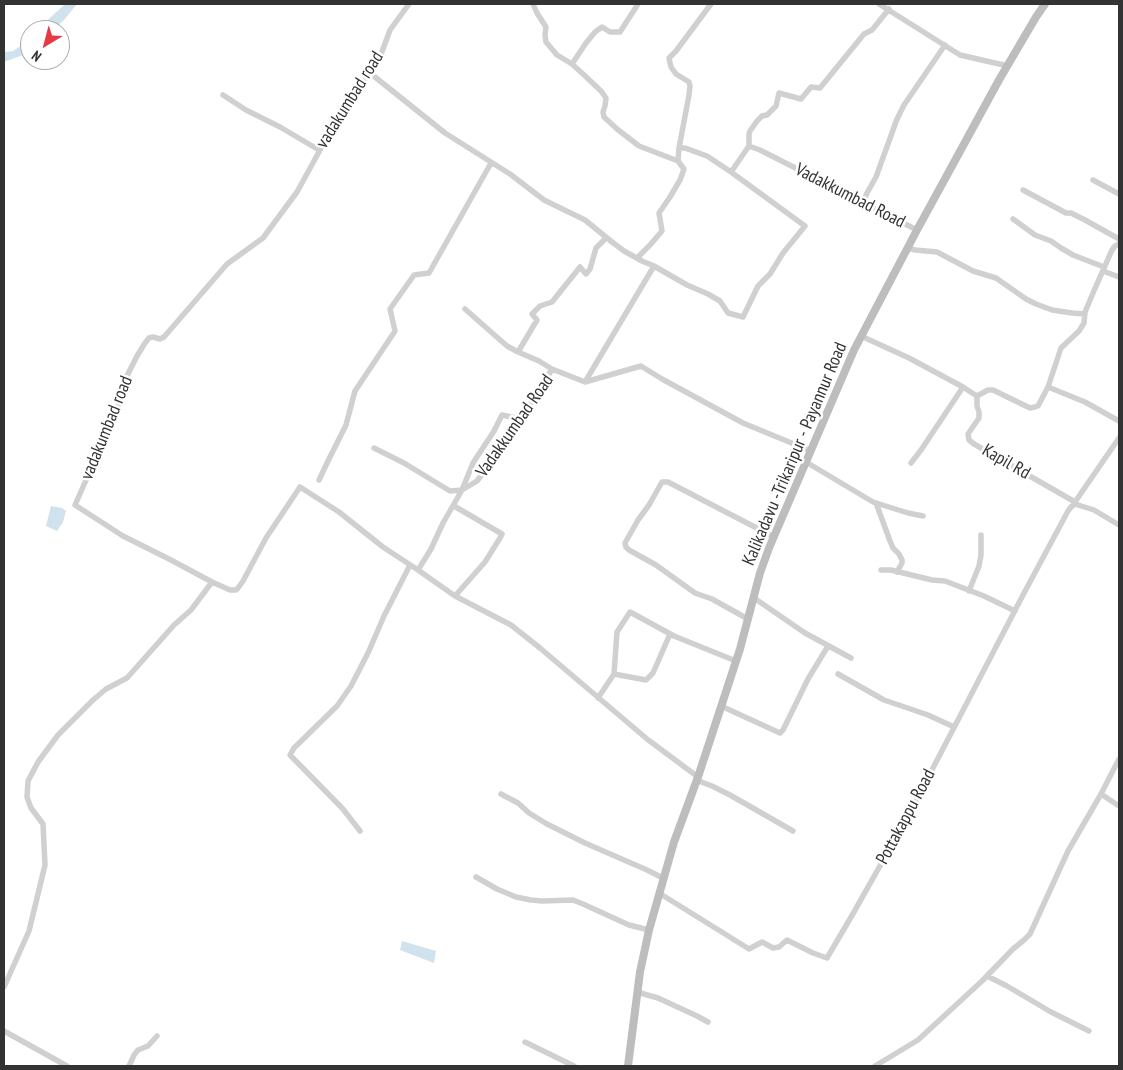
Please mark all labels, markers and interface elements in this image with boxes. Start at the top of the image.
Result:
north arrow [20,20,70,70]
text: N [28,47,45,66]
street label: vadakumbad road [312,48,388,152]
street label: Vadakkumbad Road [791,159,909,233]
street label: Kalikadavu -Trikaripur - Payannur Road [738,339,852,569]
street label: Vadakkumbad Road [472,370,558,482]
street label: vadakumbad road [76,373,138,483]
street label: Kapil Rd [978,440,1034,484]
street label: Pottakappu Road [872,766,940,868]

